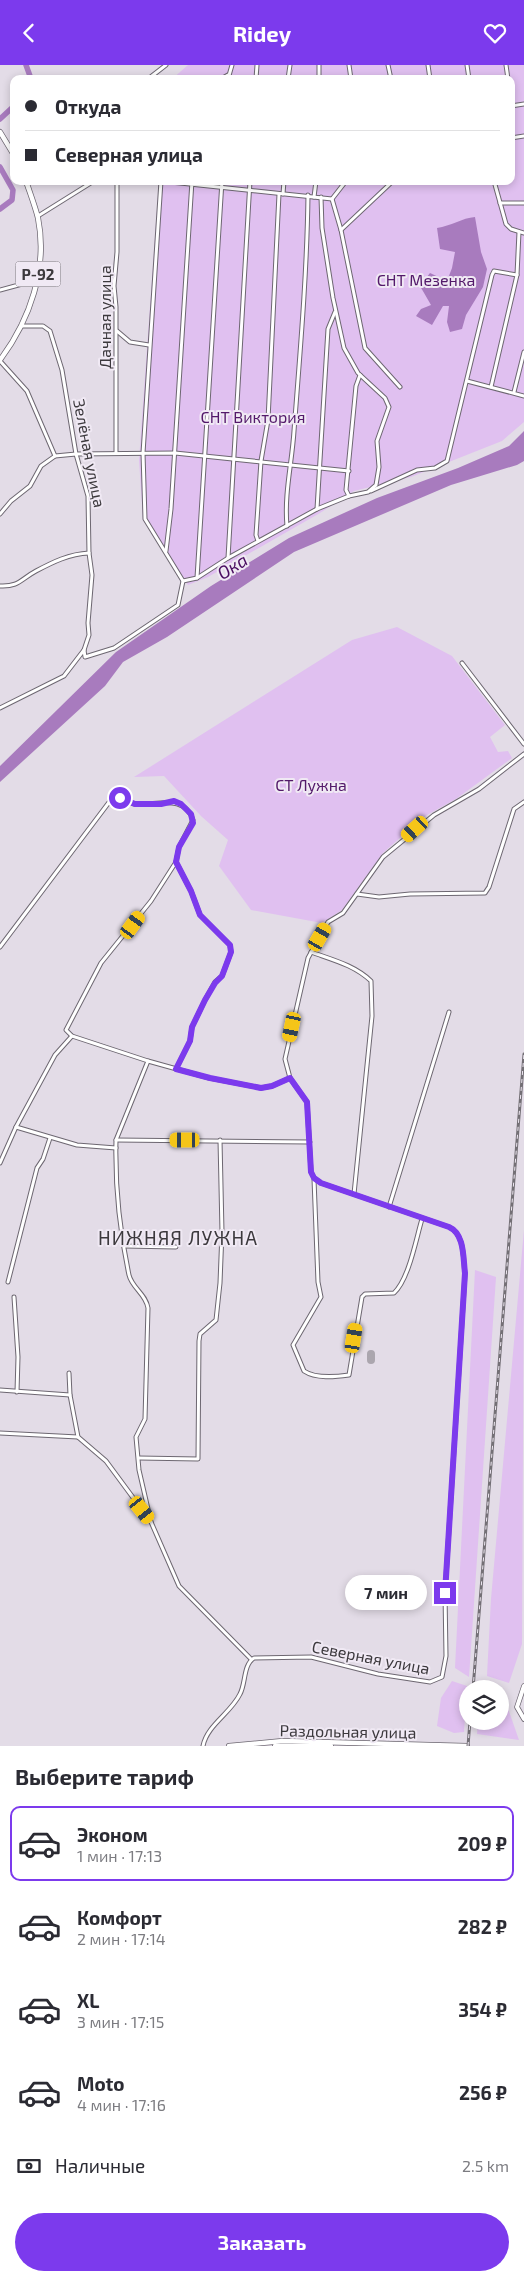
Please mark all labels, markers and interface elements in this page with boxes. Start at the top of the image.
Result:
icon: back [15,19,43,47]
icon: heart [481,19,509,47]
text: Ridey [233,20,291,46]
text: Откуда [55,95,121,118]
text: Северная улица [55,143,203,166]
road number: Р-92 [15,261,60,287]
street label: Дачная улица [95,265,115,369]
park label: СНТ Мезенка [377,270,475,289]
street label: Зелёная улица [69,397,110,509]
park label: СНТ Виктория [201,407,305,426]
water label: Ока [213,548,251,584]
park label: СТ Лужна [275,775,347,795]
route start [109,787,131,809]
car [398,813,431,845]
car [118,908,147,942]
car [306,920,333,954]
car [281,1011,302,1043]
car [170,1133,200,1148]
district label: НИЖНЯЯ ЛУЖНА [98,1226,258,1249]
car [344,1322,363,1354]
car [126,1494,157,1526]
callout: 7 мин [345,1575,428,1611]
route end [434,1582,456,1604]
text: 7 мин [364,1583,408,1602]
street label: Северная улица [310,1636,431,1679]
map controls [459,1680,509,1730]
button: layers [459,1680,509,1730]
street label: Раздольная улица [279,1720,417,1743]
text: Выберите тариф [15,1763,194,1789]
icon: car [17,1821,62,1866]
text: Эконом [77,1823,148,1846]
text: 209 ₽ [457,1832,507,1855]
text: 1 мин · 17:13 [77,1846,162,1865]
icon: car [17,1904,62,1949]
text: Комфорт [77,1906,162,1929]
text: 282 ₽ [458,1915,507,1938]
text: 2 мин · 17:14 [77,1929,166,1948]
icon: car [17,1987,62,2032]
text: XL [77,1989,99,2012]
text: 354 ₽ [458,1998,507,2021]
text: 3 мин · 17:15 [77,2012,164,2031]
icon: car [17,2070,62,2115]
text: Moto [77,2072,125,2095]
text: 256 ₽ [459,2081,507,2104]
text: 4 мин · 17:16 [77,2095,166,2114]
icon: cash [15,2152,43,2180]
text: Наличные [55,2154,145,2177]
text: 2.5 km [462,2156,509,2175]
button: Заказать [15,2213,509,2271]

